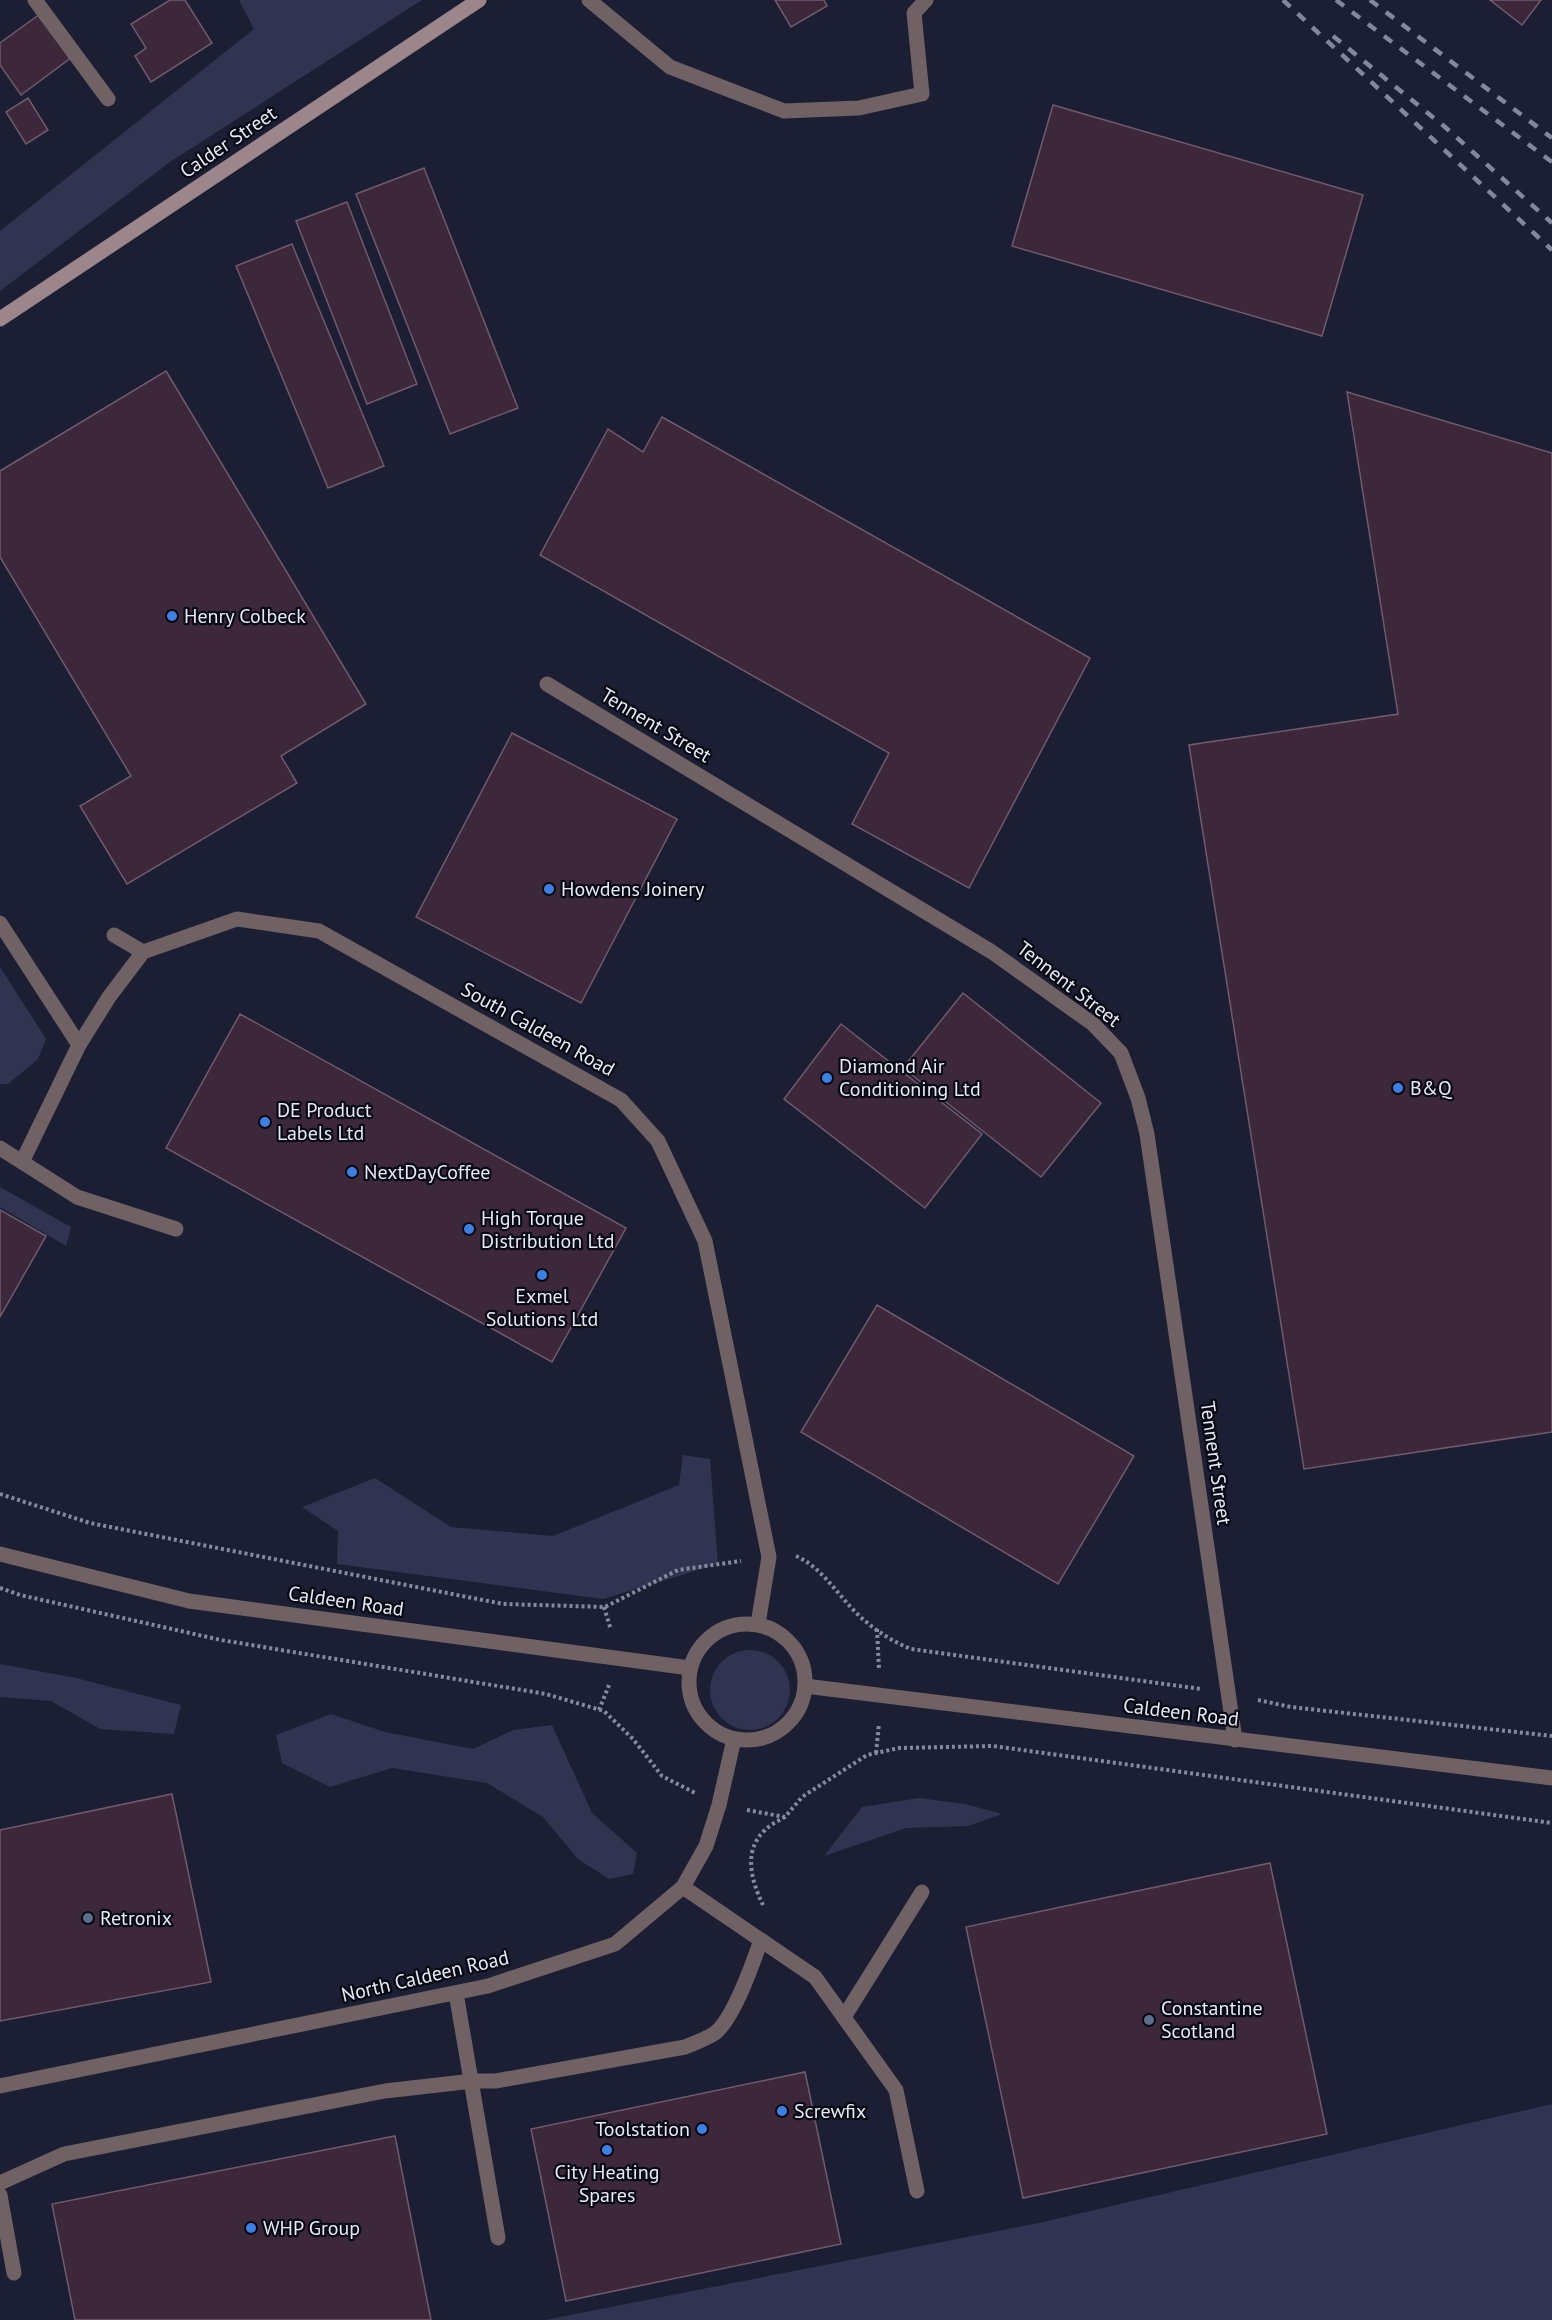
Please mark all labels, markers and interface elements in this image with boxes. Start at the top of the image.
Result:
street label: Calder Street [175,100,281,184]
place label: Henry Colbeck [184,603,306,629]
marker: Henry Colbeck [165,609,179,623]
street label: Tennent Street [596,682,716,768]
place label: Howdens Joinery [561,876,705,902]
marker: Howdens Joinery [542,882,556,896]
street label: Tennent Street [1012,935,1126,1033]
street label: South Caldeen Road [457,976,619,1082]
place label: Diamond Air Conditioning Ltd [839,1053,981,1102]
marker: Diamond Air Conditioning Ltd [820,1071,834,1085]
place label: B&Q [1410,1075,1453,1101]
marker: B&Q [1391,1081,1405,1095]
place label: DE Product Labels Ltd [277,1097,372,1146]
marker: DE Product Labels Ltd [258,1115,272,1129]
place label: NextDayCoffee [364,1159,490,1185]
marker: NextDayCoffee [345,1165,359,1179]
place label: High Torque Distribution Ltd [481,1205,614,1254]
marker: High Torque Distribution Ltd [462,1222,476,1236]
marker: Exmel Solutions Ltd [535,1268,549,1282]
place label: Exmel Solutions Ltd [486,1283,598,1332]
street label: Tennent Street [1194,1399,1238,1527]
street label: Caldeen Road [287,1580,405,1622]
street label: Caldeen Road [1122,1692,1240,1732]
place label: Retronix [100,1905,172,1931]
marker: Retronix [81,1911,95,1925]
street label: North Caldeen Road [339,1944,511,2008]
place label: Constantine Scotland [1161,1995,1263,2044]
marker: Constantine Scotland [1142,2013,1156,2027]
place label: Screwfix [794,2098,866,2124]
marker: Screwfix [775,2104,789,2118]
place label: Toolstation [595,2116,690,2142]
marker: Toolstation [695,2122,709,2136]
marker: City Heating Spares [600,2143,614,2157]
place label: City Heating Spares [555,2159,659,2208]
place label: WHP Group [263,2215,360,2241]
marker: WHP Group [244,2221,258,2235]

